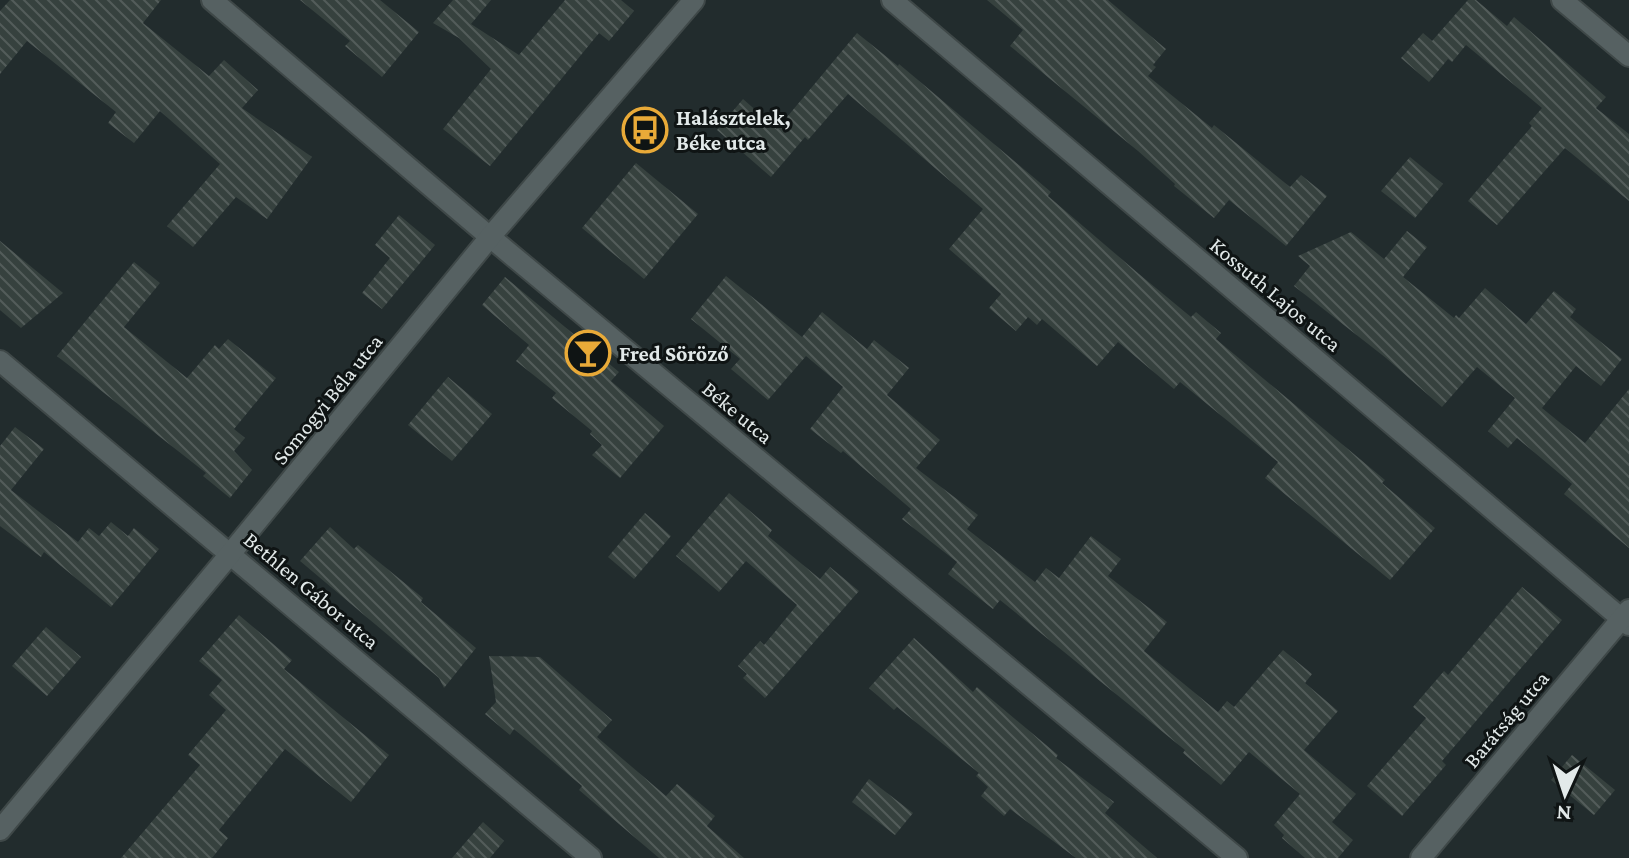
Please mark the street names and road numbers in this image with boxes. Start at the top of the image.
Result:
street label: Kossuth Lajos utca [1205,232,1346,357]
street label: Somogyi Béla utca [267,329,388,470]
street label: Béke utca [697,376,778,449]
street label: Bethlen Gábor utca [239,527,384,654]
street label: Barátság utca [1459,666,1554,773]

